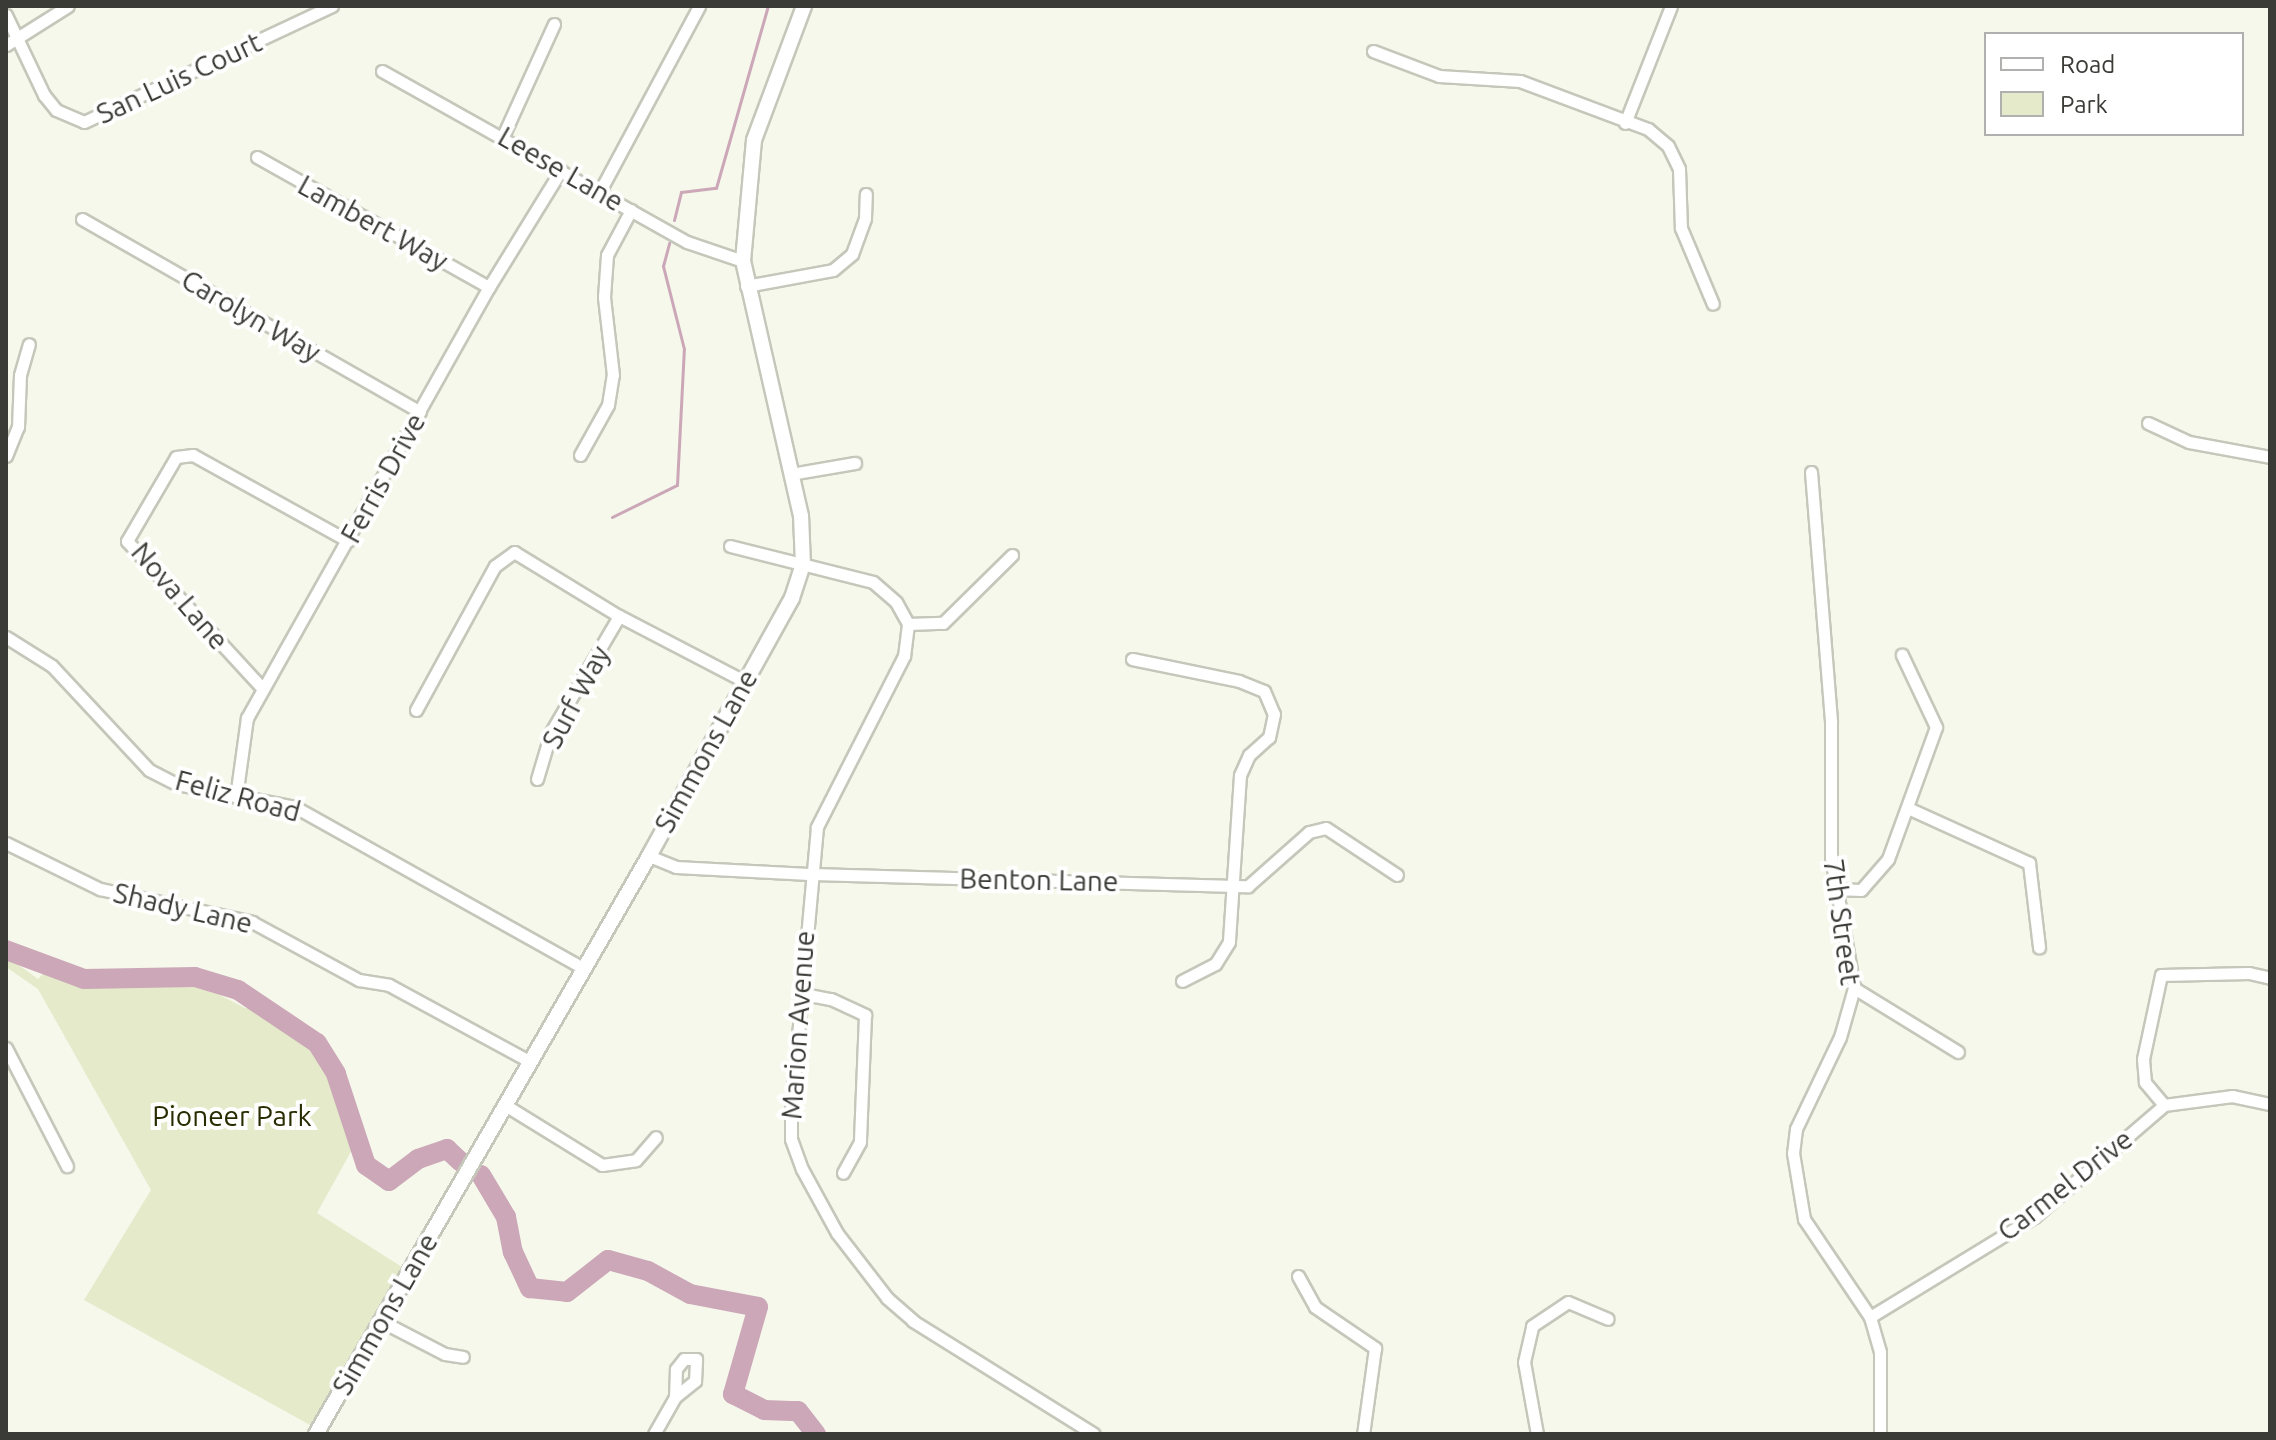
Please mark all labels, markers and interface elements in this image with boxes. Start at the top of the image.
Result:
street label: San Luis Court [91,25,267,131]
legend [1984,32,2244,136]
text: Road [2060,51,2115,78]
text: Park [2060,91,2108,118]
street label: Leese Lane [492,120,630,218]
street label: Lambert Way [292,168,454,278]
street label: Carolyn Way [176,263,326,369]
street label: Ferris Drive [334,407,432,549]
street label: Nova Lane [124,536,236,656]
street label: Surf Way [535,640,617,754]
street label: Simmons Lane [647,664,765,838]
street label: Feliz Road [172,763,304,829]
street label: 7th Street [1817,857,1867,987]
street label: Benton Lane [959,862,1119,898]
street label: Shady Lane [110,876,256,940]
street label: Marion Avenue [775,929,821,1121]
park label: Pioneer Park [152,1099,312,1133]
street label: Carmel Drive [1991,1122,2139,1248]
street label: Simmons Lane [325,1227,445,1401]

